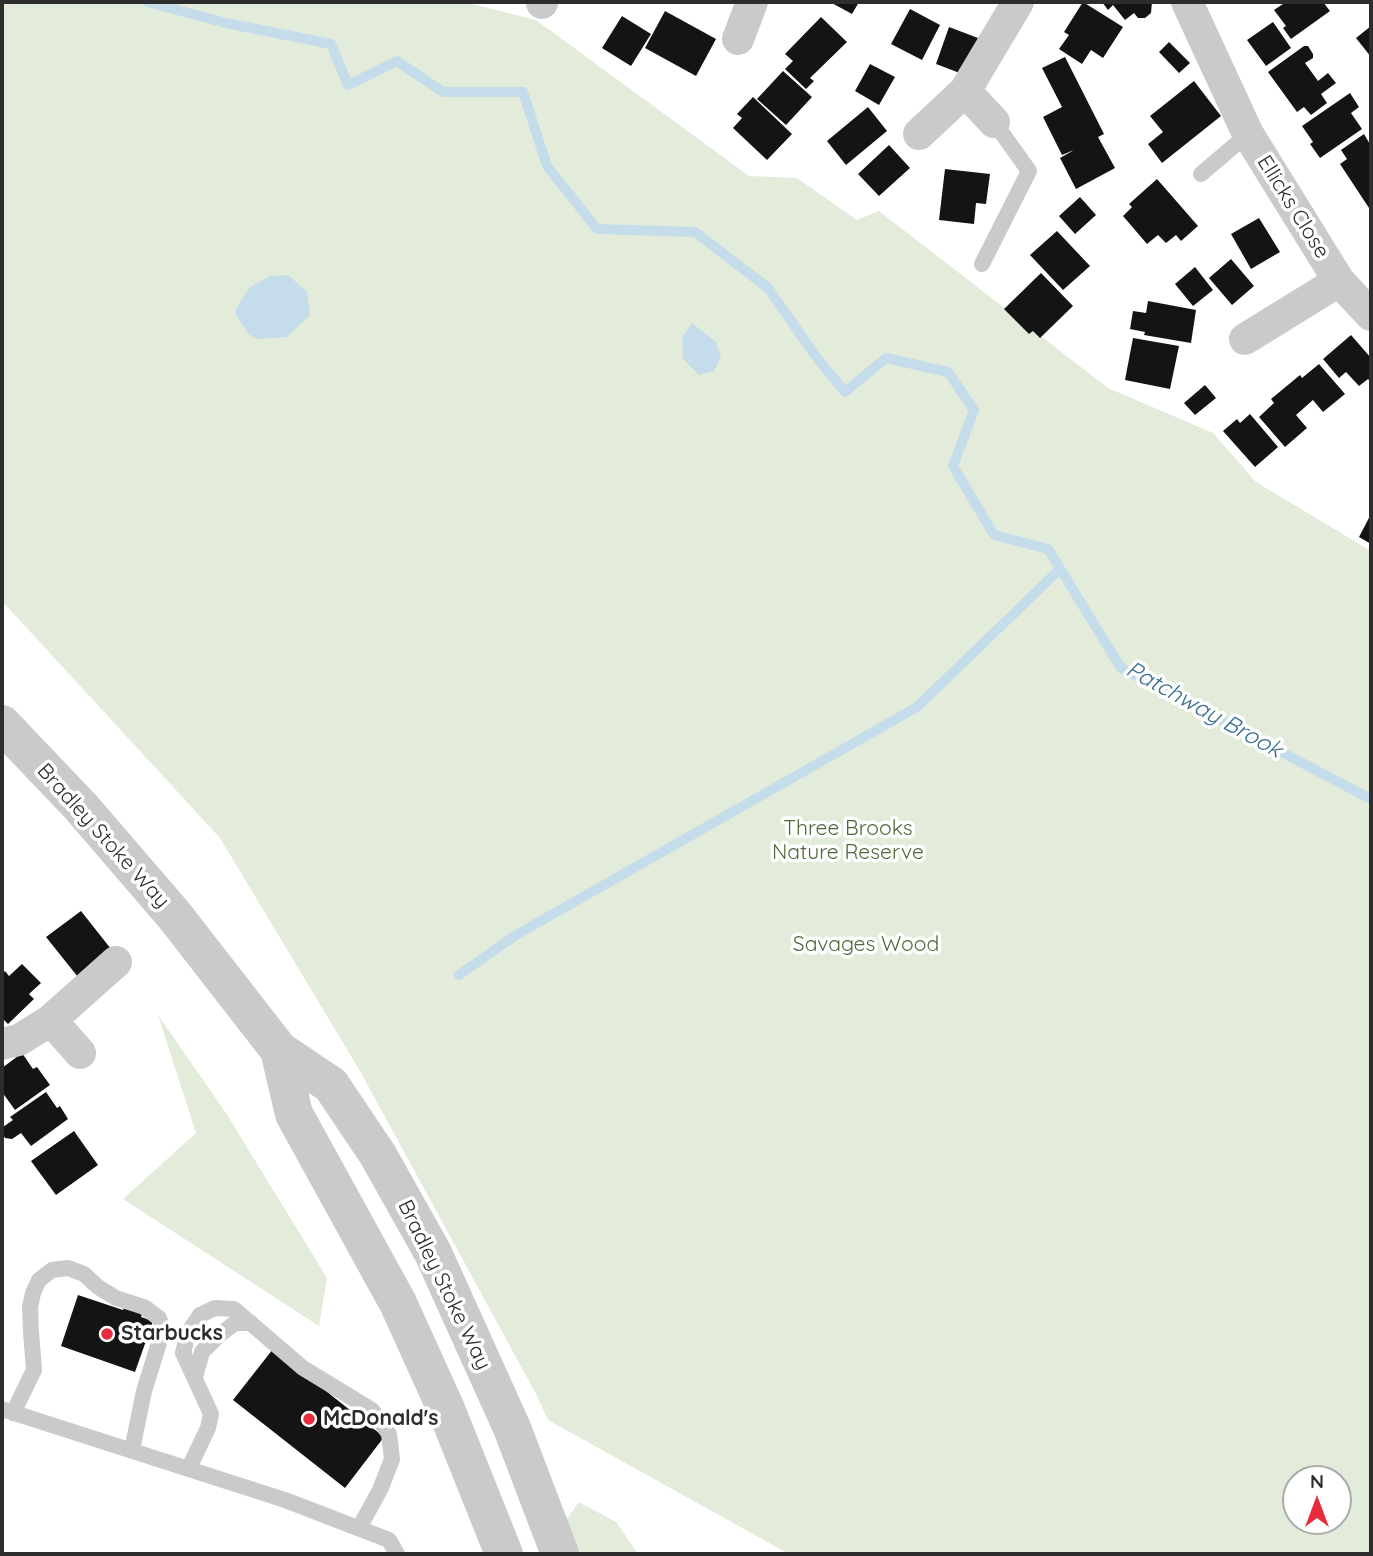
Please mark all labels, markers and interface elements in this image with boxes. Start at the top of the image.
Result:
street label: Ellicks Close [1251,151,1335,263]
water label: Patchway Brook [1121,656,1287,764]
street label: Bradley Stoke Way [32,759,174,913]
park label: Three Brooks Nature Reserve [772,816,924,866]
park label: Savages Wood [793,932,939,958]
street label: Bradley Stoke Way [392,1196,496,1374]
place label: Starbucks [121,1321,223,1347]
marker: Starbucks [99,1326,115,1342]
place label: McDonald's [323,1406,438,1432]
marker: McDonald's [301,1411,317,1427]
north arrow [1282,1465,1352,1535]
text: N [1310,1469,1324,1493]

